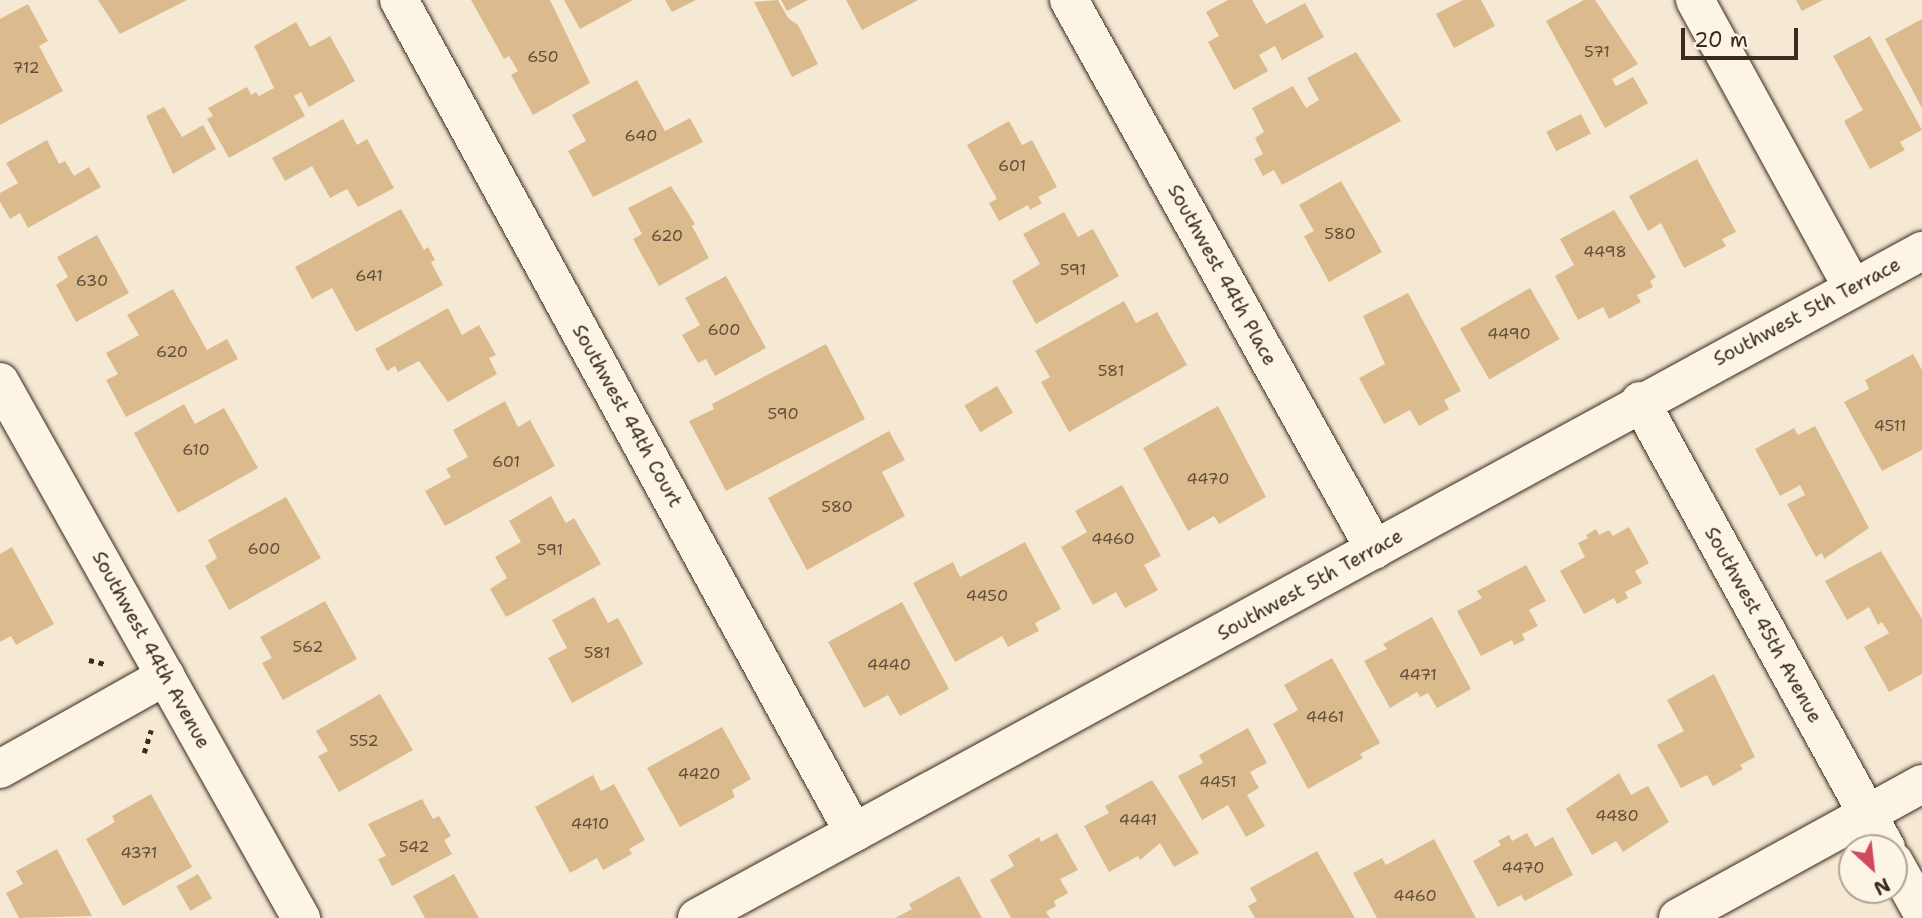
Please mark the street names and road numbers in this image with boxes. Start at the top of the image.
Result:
street label: Southwest 44th Place [1163,180,1281,370]
street label: Southwest 5th Terrace [1710,253,1904,371]
street label: Southwest 44th Court [567,321,687,511]
street label: Southwest 45th Avenue [1700,523,1826,727]
street label: Southwest 5th Terrace [1213,525,1407,645]
street label: Southwest 44th Avenue [87,547,215,753]

